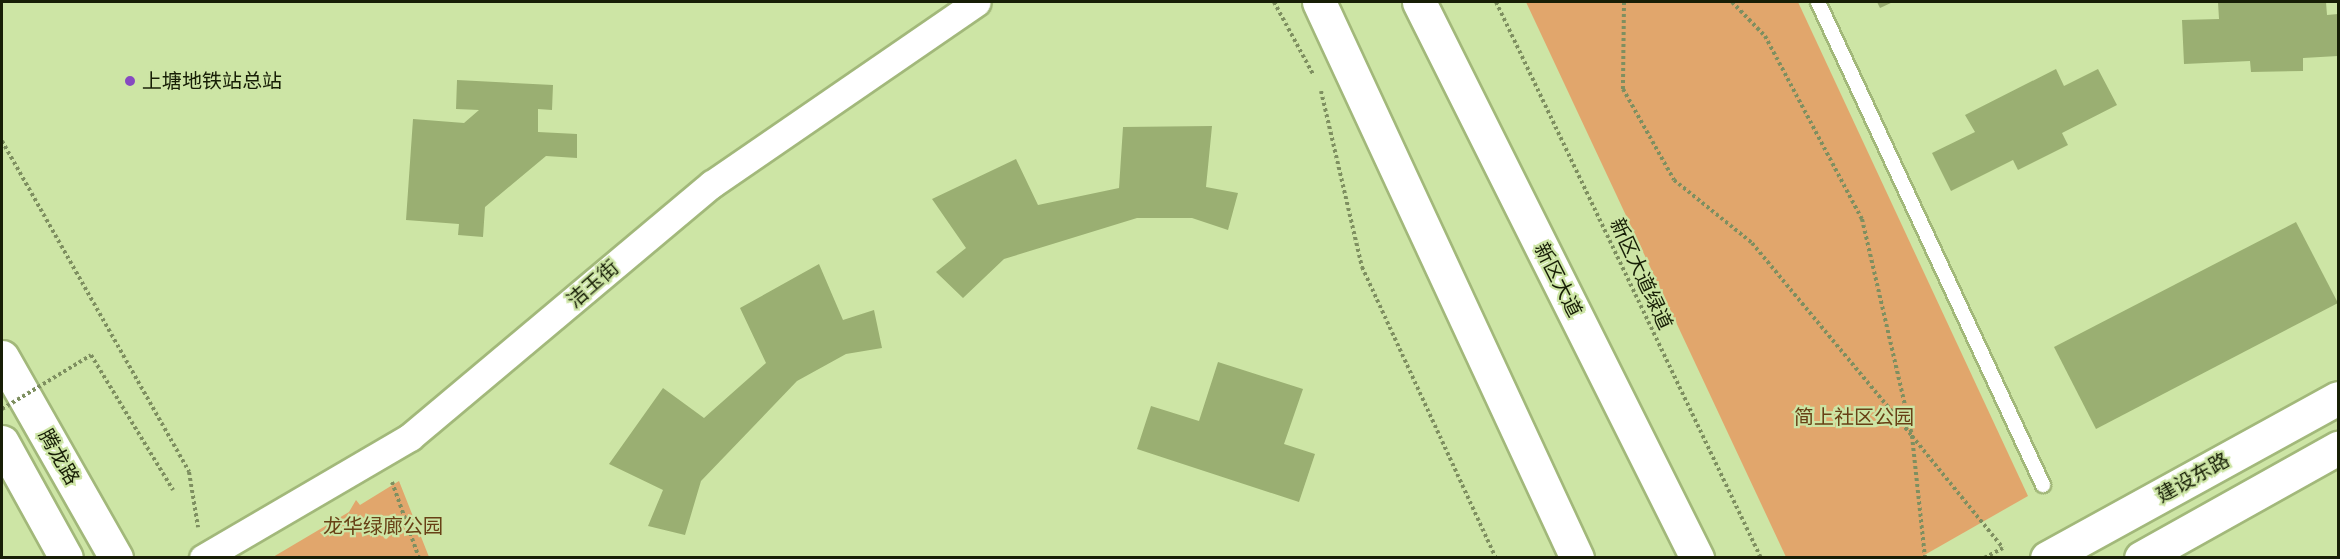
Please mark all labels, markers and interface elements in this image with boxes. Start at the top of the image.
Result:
place label: 上塘地铁站总站 [142,69,282,93]
marker: 上塘地铁站总站 [123,74,137,88]
street label: 新区大道绿道 [1605,215,1677,333]
street label: 新区大道 [1529,239,1587,321]
street label: 洁玉街 [562,255,624,313]
park label: 简上社区公园 [1794,405,1914,429]
street label: 腾龙路 [34,425,84,489]
street label: 建设东路 [2152,448,2234,508]
park label: 龙华绿廊公园 [323,514,443,538]

